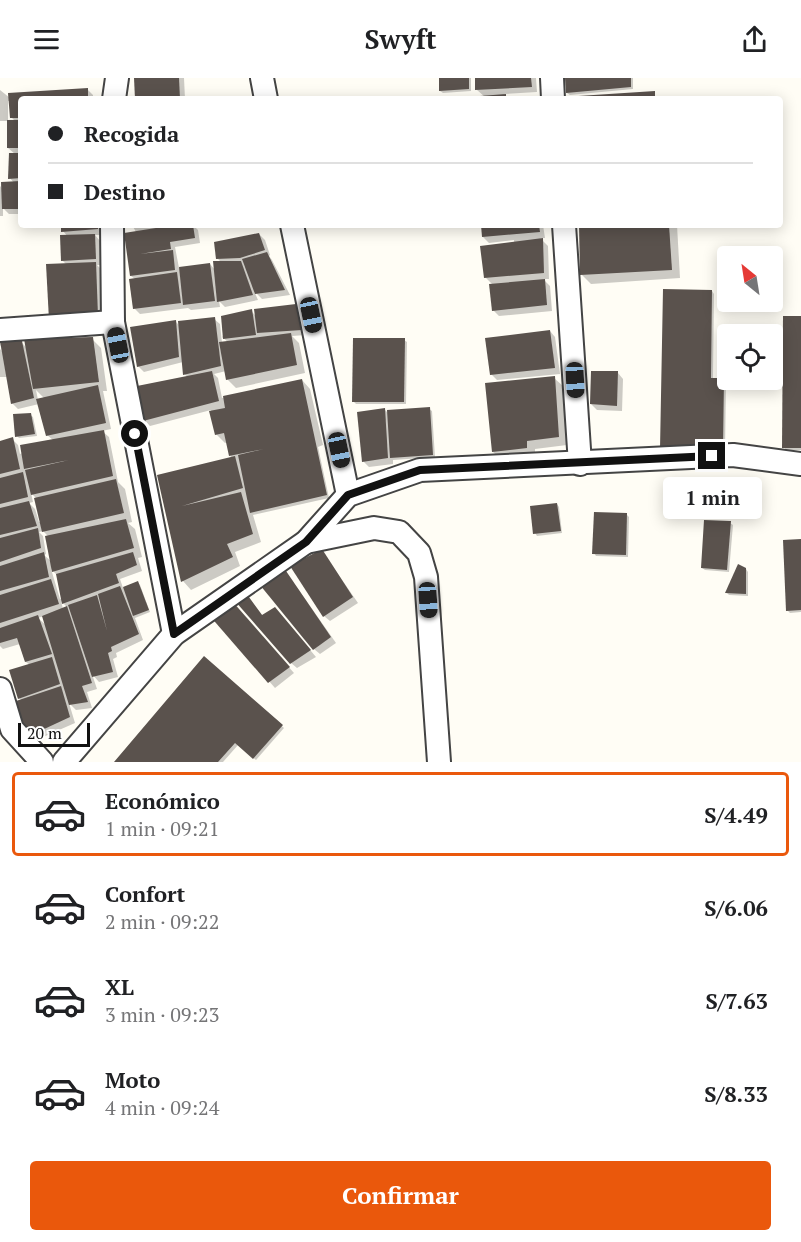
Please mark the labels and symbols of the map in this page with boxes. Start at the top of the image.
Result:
north arrow [717,246,783,312]
car [298,296,324,334]
car [106,326,130,364]
car [565,362,585,398]
route start [121,420,148,447]
car [326,431,352,469]
route end [698,442,725,469]
callout: 1 min [662,477,762,519]
car [418,581,438,619]
scale bar [18,720,90,748]

